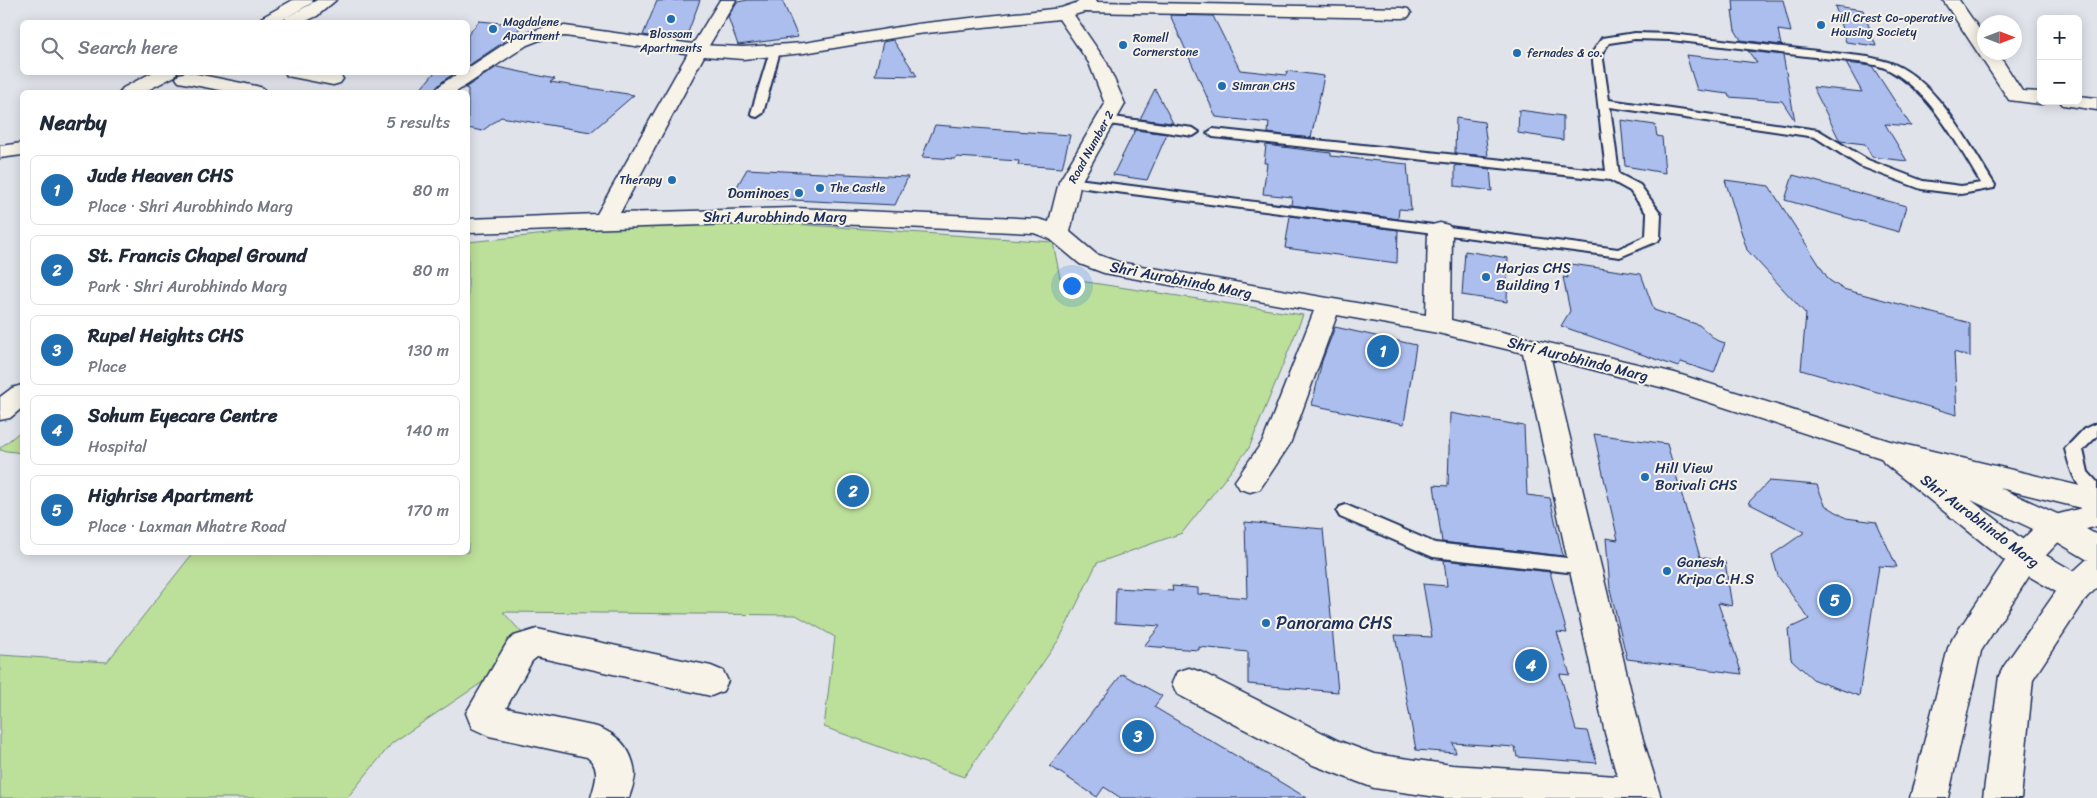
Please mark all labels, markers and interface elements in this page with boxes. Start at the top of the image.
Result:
place label: Hill Crest Co-operative Housing Society [1831,7,1954,43]
place label: Magdalene Apartment [502,11,561,47]
marker: Blossom Apartments [665,13,677,25]
north arrow [1977,15,2022,60]
map controls [2037,15,2082,105]
button: + [2037,15,2082,60]
marker: Hill Crest Co-operative Housing Society [1815,19,1827,31]
search box [20,20,470,75]
marker: Magdalene Apartment [487,23,499,35]
place label: Blossom Apartments [639,23,703,59]
place label: Romell Cornerstone [1133,27,1198,63]
text: Search here [78,31,178,64]
icon: search [38,34,66,62]
marker: Romell Cornerstone [1117,39,1129,51]
place label: fernades & co. [1527,42,1603,64]
marker: fernades & co. [1511,47,1523,59]
button: − [2037,60,2082,105]
place label: Simran CHS [1232,75,1296,97]
marker: Simran CHS [1216,80,1228,92]
text: Nearby [40,104,106,142]
street label: Road Number 2 [1062,106,1120,188]
text: 5 results [386,108,450,137]
text: Jude Heaven CHS [88,159,233,192]
place label: Therapy [619,169,663,191]
marker: Therapy [666,174,678,186]
text: 1 [54,176,60,205]
text: 80 m [413,176,449,205]
place label: The Castle [830,177,886,199]
place label: Dominoes [727,180,790,206]
marker: The Castle [814,182,826,194]
marker: Dominoes [793,187,805,199]
text: Place · Shri Aurobhindo Marg [88,192,293,221]
street label: Shri Aurobhindo Marg [703,204,847,230]
text: St. Francis Chapel Ground [88,239,307,272]
street label: Shri Aurobhindo Marg [1108,253,1254,307]
place label: Harjas CHS Building 1 [1496,255,1571,298]
text: 2 [52,256,62,285]
text: 80 m [413,256,449,285]
marker: Harjas CHS Building 1 [1480,271,1492,283]
text: Park · Shri Aurobhindo Marg [88,272,287,301]
your location [1059,273,1085,299]
text: Rupel Heights CHS [88,319,244,352]
street label: Shri Aurobhindo Marg [1505,329,1651,389]
pin: 1 [1367,332,1399,370]
text: 3 [53,336,61,365]
text: 130 m [407,336,449,365]
text: Place [88,352,127,381]
text: Sohum Eyecare Centre [88,399,277,432]
text: 4 [52,416,62,445]
text: 140 m [406,416,449,445]
text: Hospital [88,432,147,461]
place label: Hill View Borivali CHS [1655,455,1737,498]
street label: Shri Aurobhindo Marg [1915,467,2045,575]
marker: Hill View Borivali CHS [1639,471,1651,483]
pin: 2 [837,472,869,510]
text: Highrise Apartment [88,479,253,512]
text: 5 [52,496,62,525]
text: 170 m [406,496,449,525]
text: Place · Laxman Mhatre Road [88,512,286,541]
place label: Ganesh Kripa C.H.S [1677,549,1755,592]
marker: Ganesh Kripa C.H.S [1661,565,1673,577]
pin: 5 [1819,581,1851,619]
place label: Panorama CHS [1276,607,1393,639]
marker: Panorama CHS [1260,617,1272,629]
pin: 4 [1515,646,1547,684]
pin: 3 [1122,717,1154,755]

